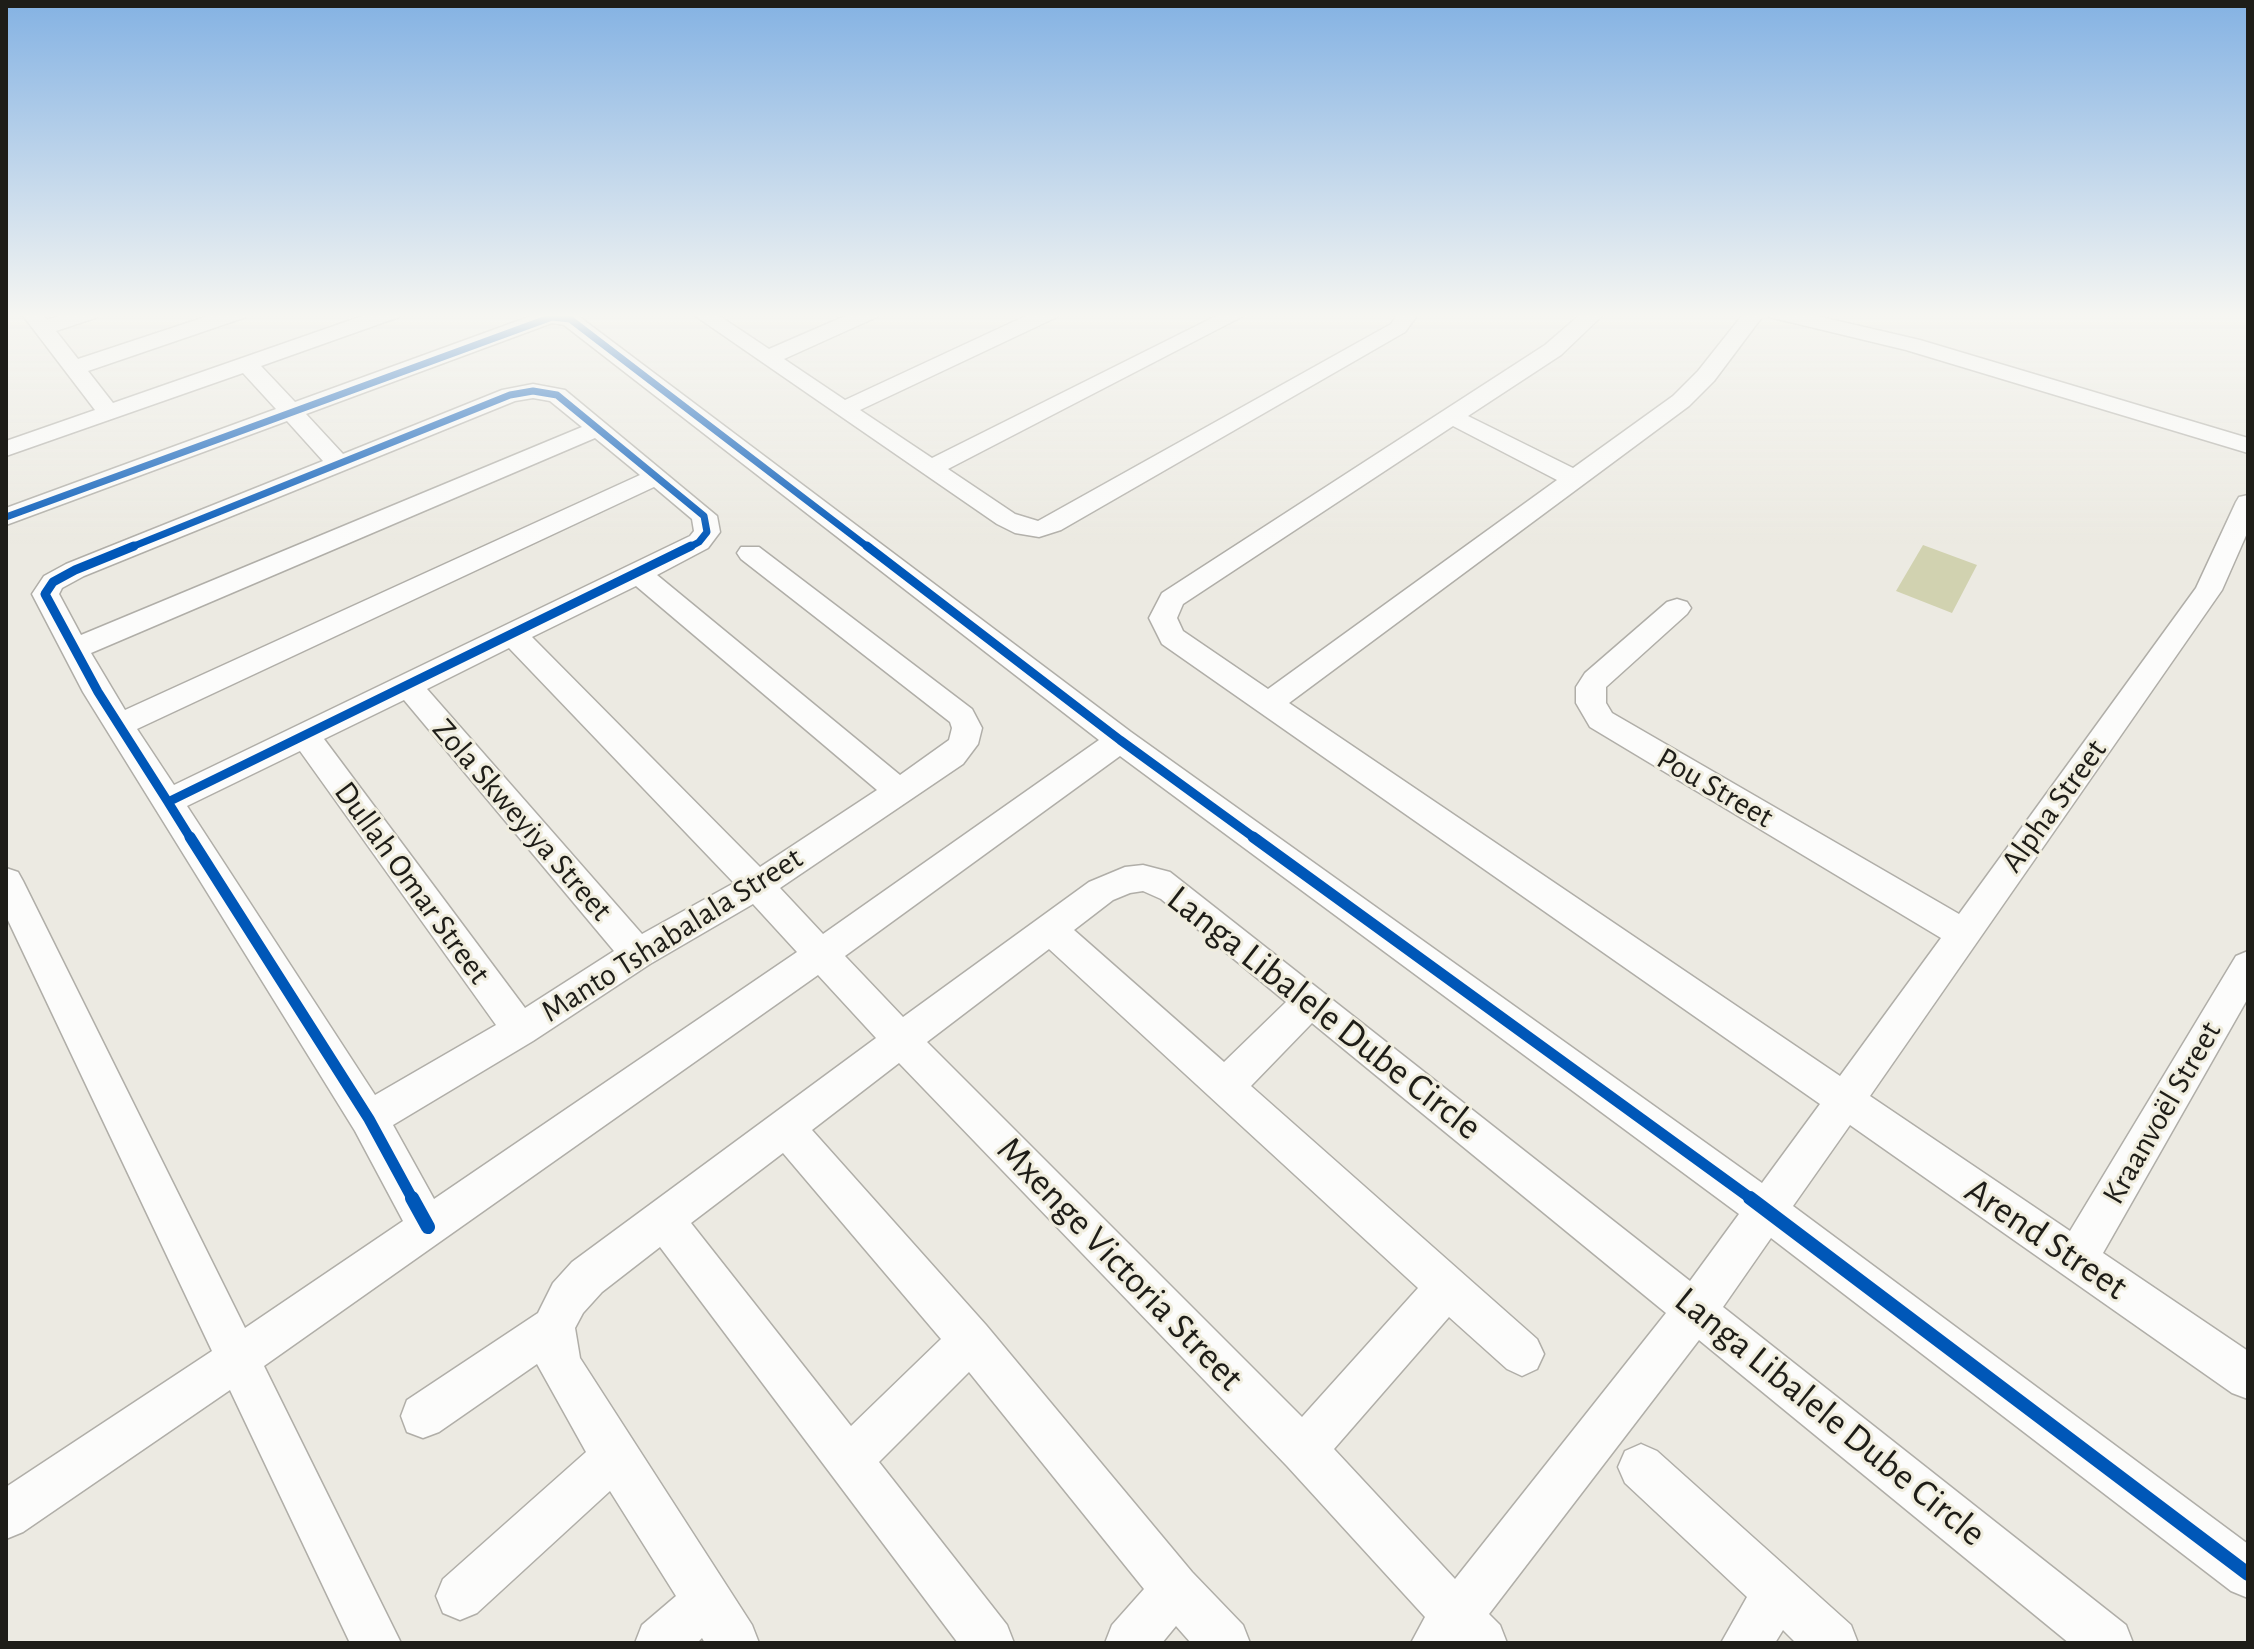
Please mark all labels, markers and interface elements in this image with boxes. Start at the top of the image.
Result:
street label: Zola Skweyiya Street [424,711,620,929]
street label: Alpha Street [1993,732,2115,880]
street label: Pou Street [1650,739,1780,837]
street label: Dullah Omar Street [326,774,498,992]
street label: Manto Tshabalala Street [534,839,810,1031]
street label: Langa Libalele Dube Circle [1158,876,1490,1150]
street label: Kraanvoël Street [2094,1015,2230,1211]
street label: Mxenge Victoria Street [987,1128,1253,1400]
street label: Arend Street [1956,1168,2136,1310]
street label: Langa Libalele Dube Circle [1665,1278,1995,1556]

